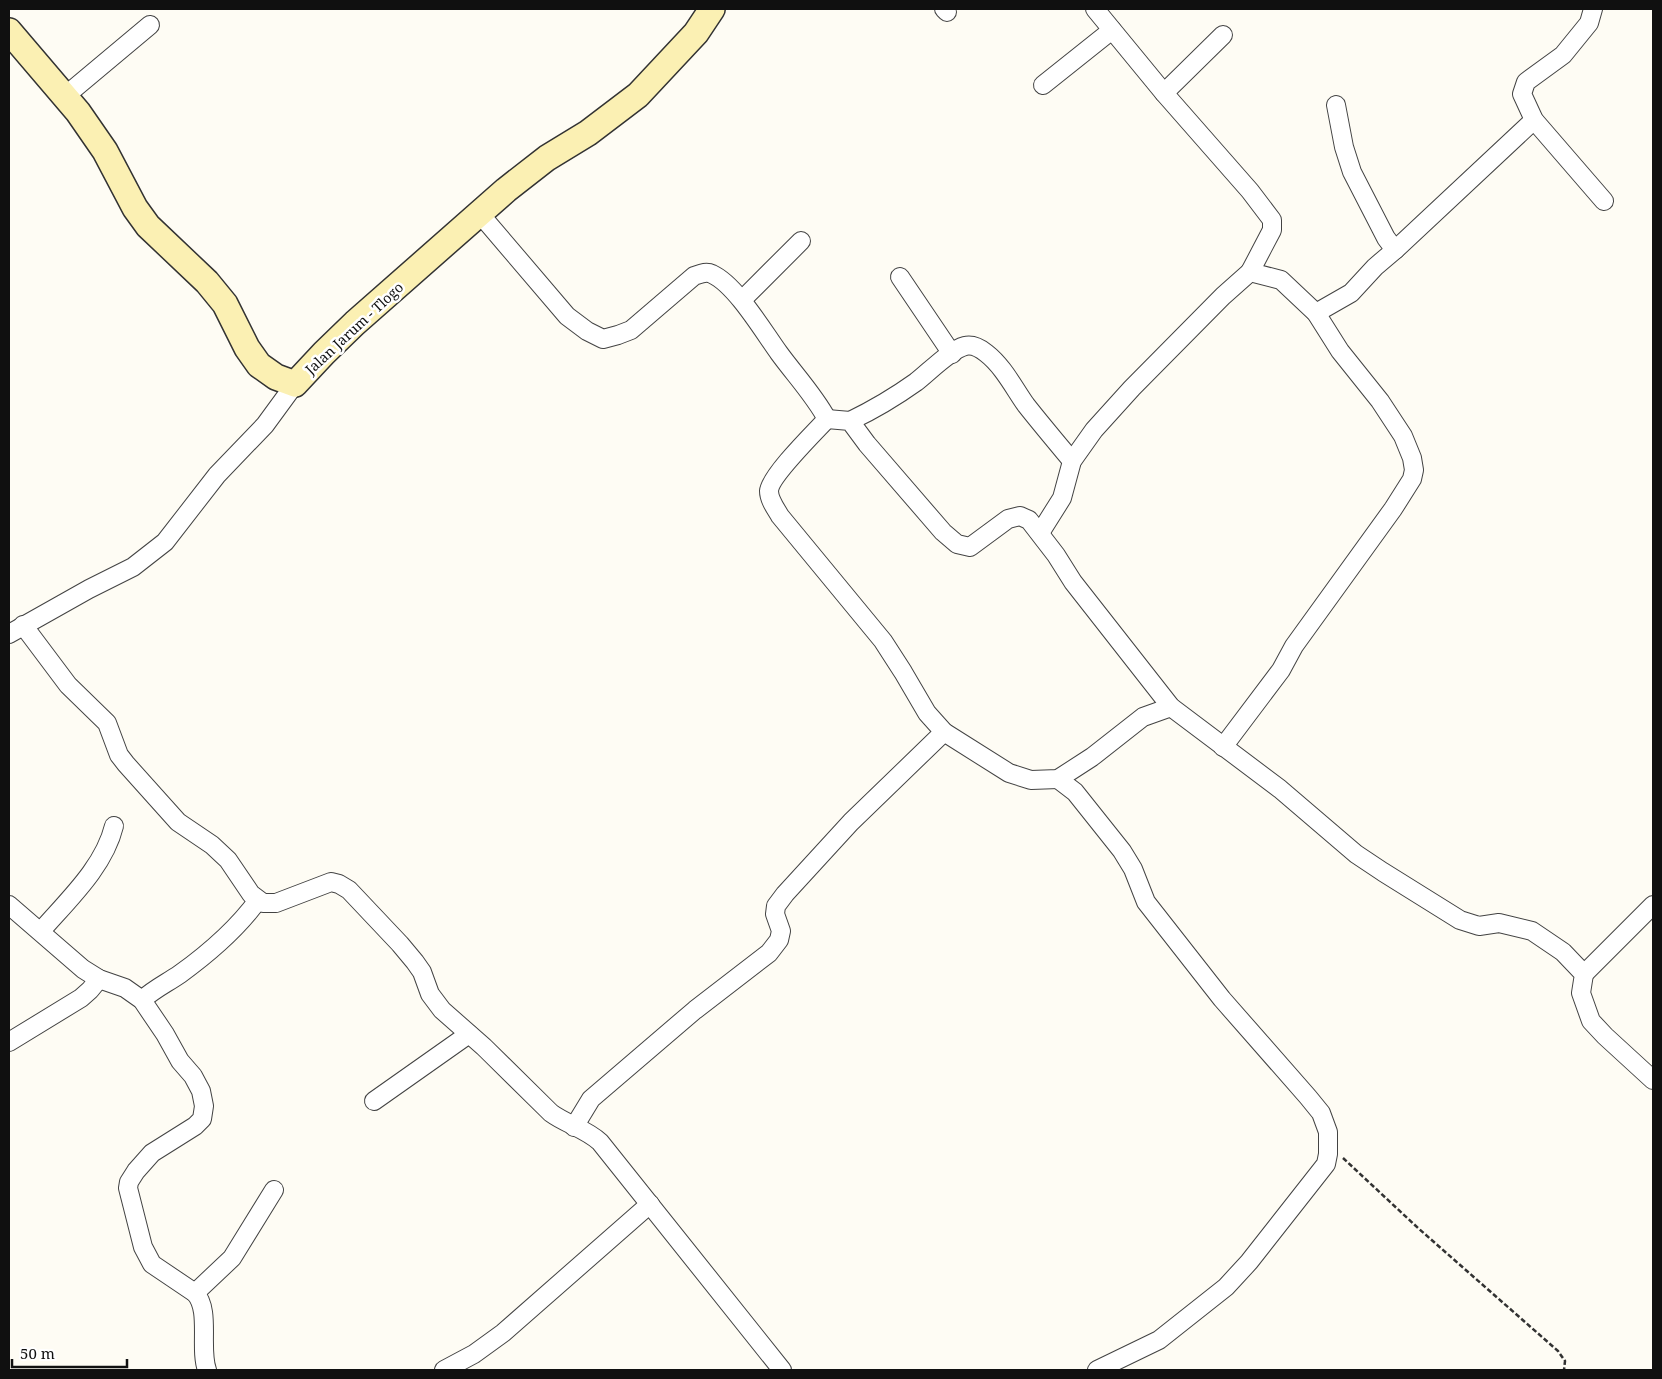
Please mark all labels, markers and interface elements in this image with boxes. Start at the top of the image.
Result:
street label: Jalan Jarum - Tlogo [300,278,407,379]
scale bar [12,1336,128,1368]
text: 50 m [20,1343,55,1363]

